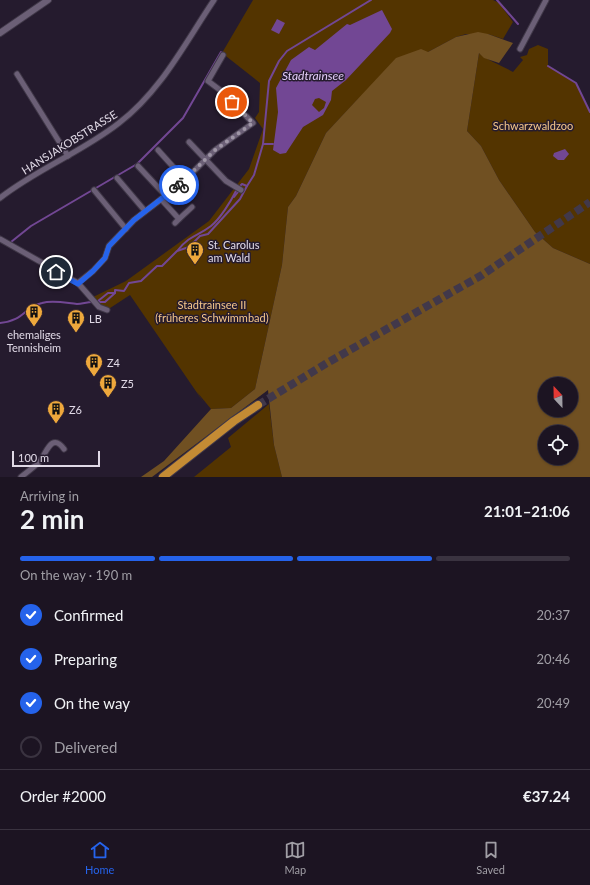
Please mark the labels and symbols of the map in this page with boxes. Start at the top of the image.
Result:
water label: Stadtrainsee [282,68,344,83]
pin [215,85,249,119]
street label: HANSJAKOBSTRASSE [19,107,119,177]
park label: Schwarzwaldzoo [493,119,573,132]
courier [159,165,199,205]
place label: St. Carolus am Wald [208,238,260,264]
building icon: St. Carolus am Wald [185,240,205,265]
pin [39,255,73,289]
park label: Stadtrainsee II (früheres Schwimmbad) [155,298,269,324]
building icon: ehemaliges Tennisheim [24,302,44,327]
building icon: LB [66,308,86,333]
place label: LB [89,312,102,325]
place label: ehemaliges Tennisheim [7,328,61,354]
building icon: Z4 [84,352,104,377]
place label: Z4 [107,356,121,369]
building icon: Z5 [98,373,118,398]
place label: Z5 [121,377,134,390]
north arrow [538,377,578,417]
building icon: Z6 [46,399,66,424]
place label: Z6 [69,403,82,416]
scale bar [12,449,100,468]

